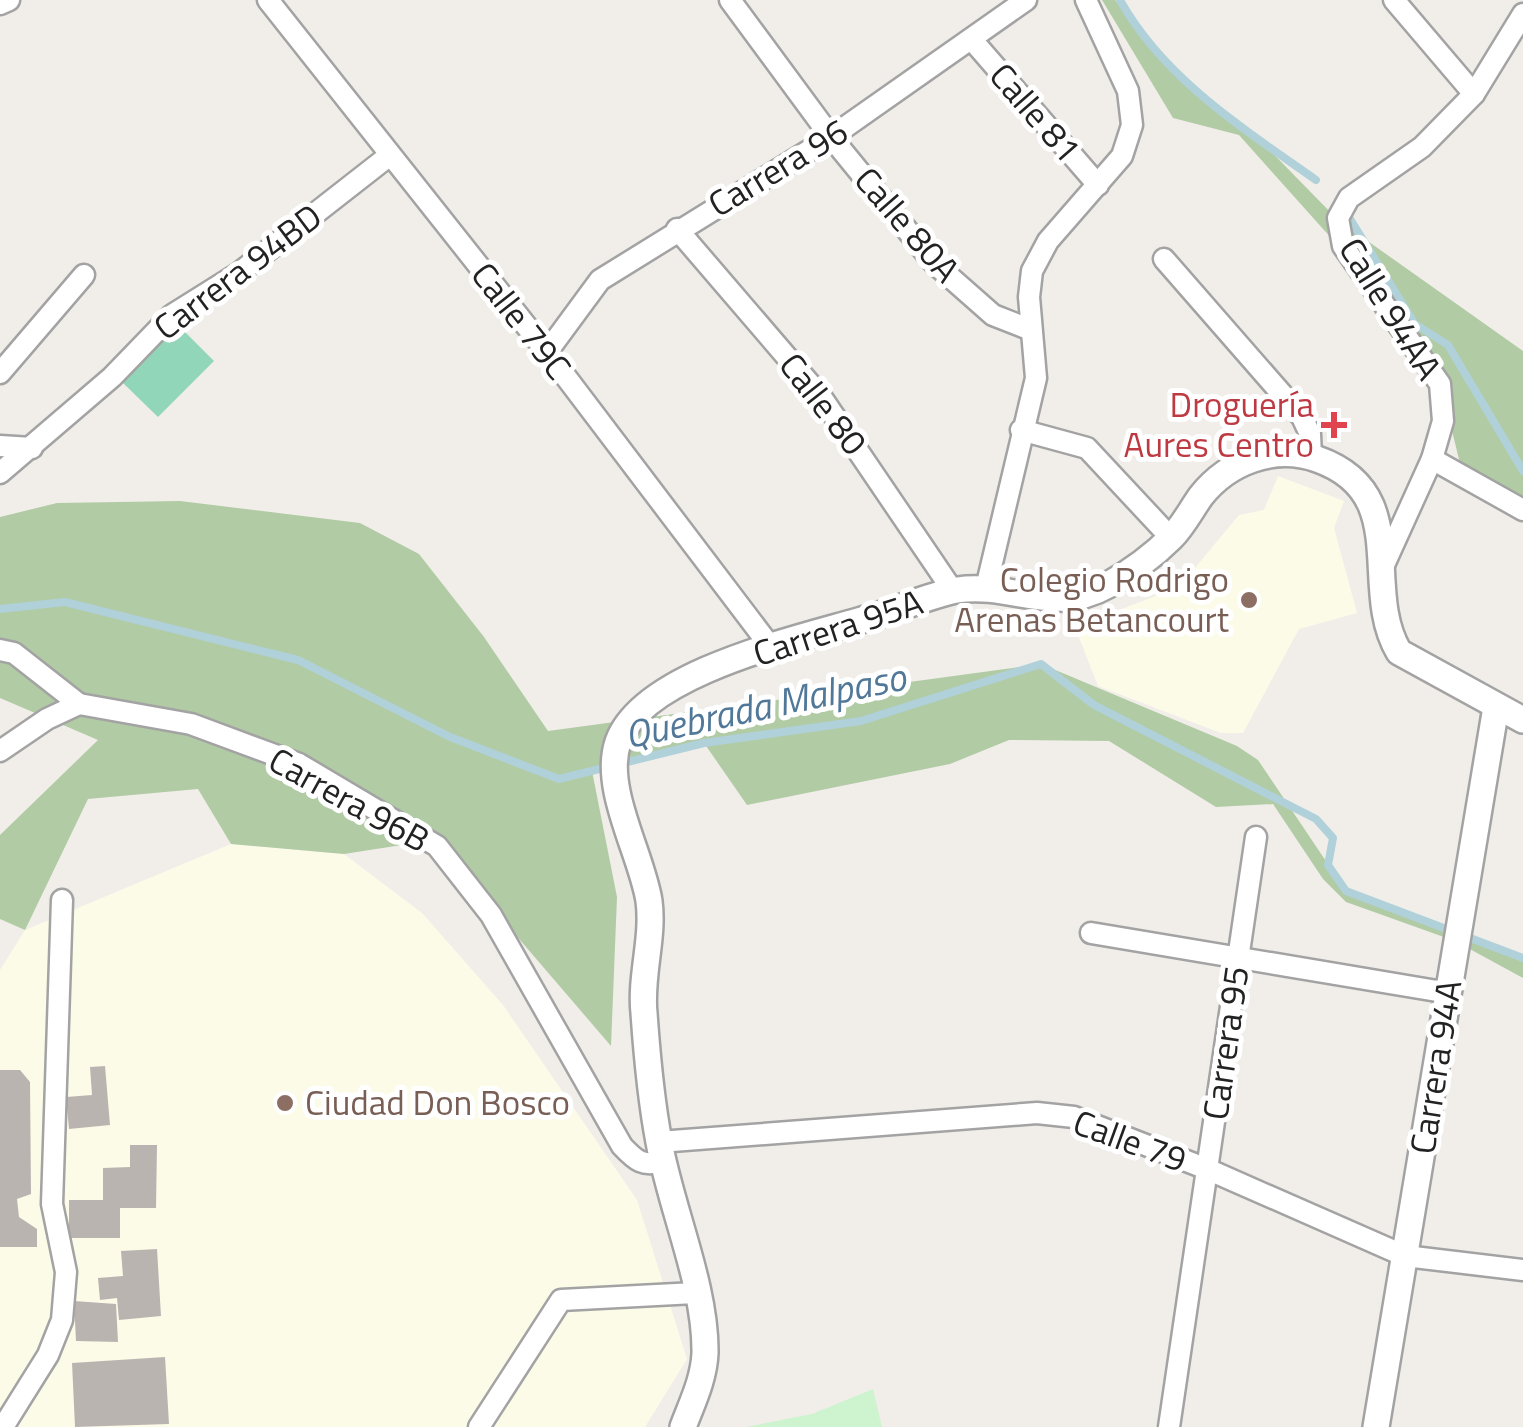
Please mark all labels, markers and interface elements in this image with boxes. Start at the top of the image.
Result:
street label: Calle 81 [977,50,1095,174]
street label: Carrera 96 [697,104,858,230]
street label: Calle 80A [842,154,974,294]
street label: Carrera 94BD [142,190,333,353]
street label: Calle 94AA [1326,227,1456,390]
street label: Calle 79C [459,250,585,391]
street label: Calle 80 [766,341,881,466]
place label: Droguería Aures Centro [1124,377,1314,471]
marker: Droguería Aures Centro [1323,414,1345,436]
place label: Colegio Rodrigo Arenas Betancourt [954,552,1229,646]
street label: Carrera 95A [746,574,930,680]
marker: Colegio Rodrigo Arenas Betancourt [1238,589,1260,611]
water label: Quebrada Malpaso [619,647,912,763]
street label: Carrera 96B [259,733,440,865]
street label: Carrera 95 [1188,963,1263,1123]
street label: Carrera 94A [1395,976,1475,1158]
place label: Ciudad Don Bosco [305,1075,570,1129]
marker: Ciudad Don Bosco [274,1092,296,1114]
street label: Calle 79 [1066,1095,1195,1185]

